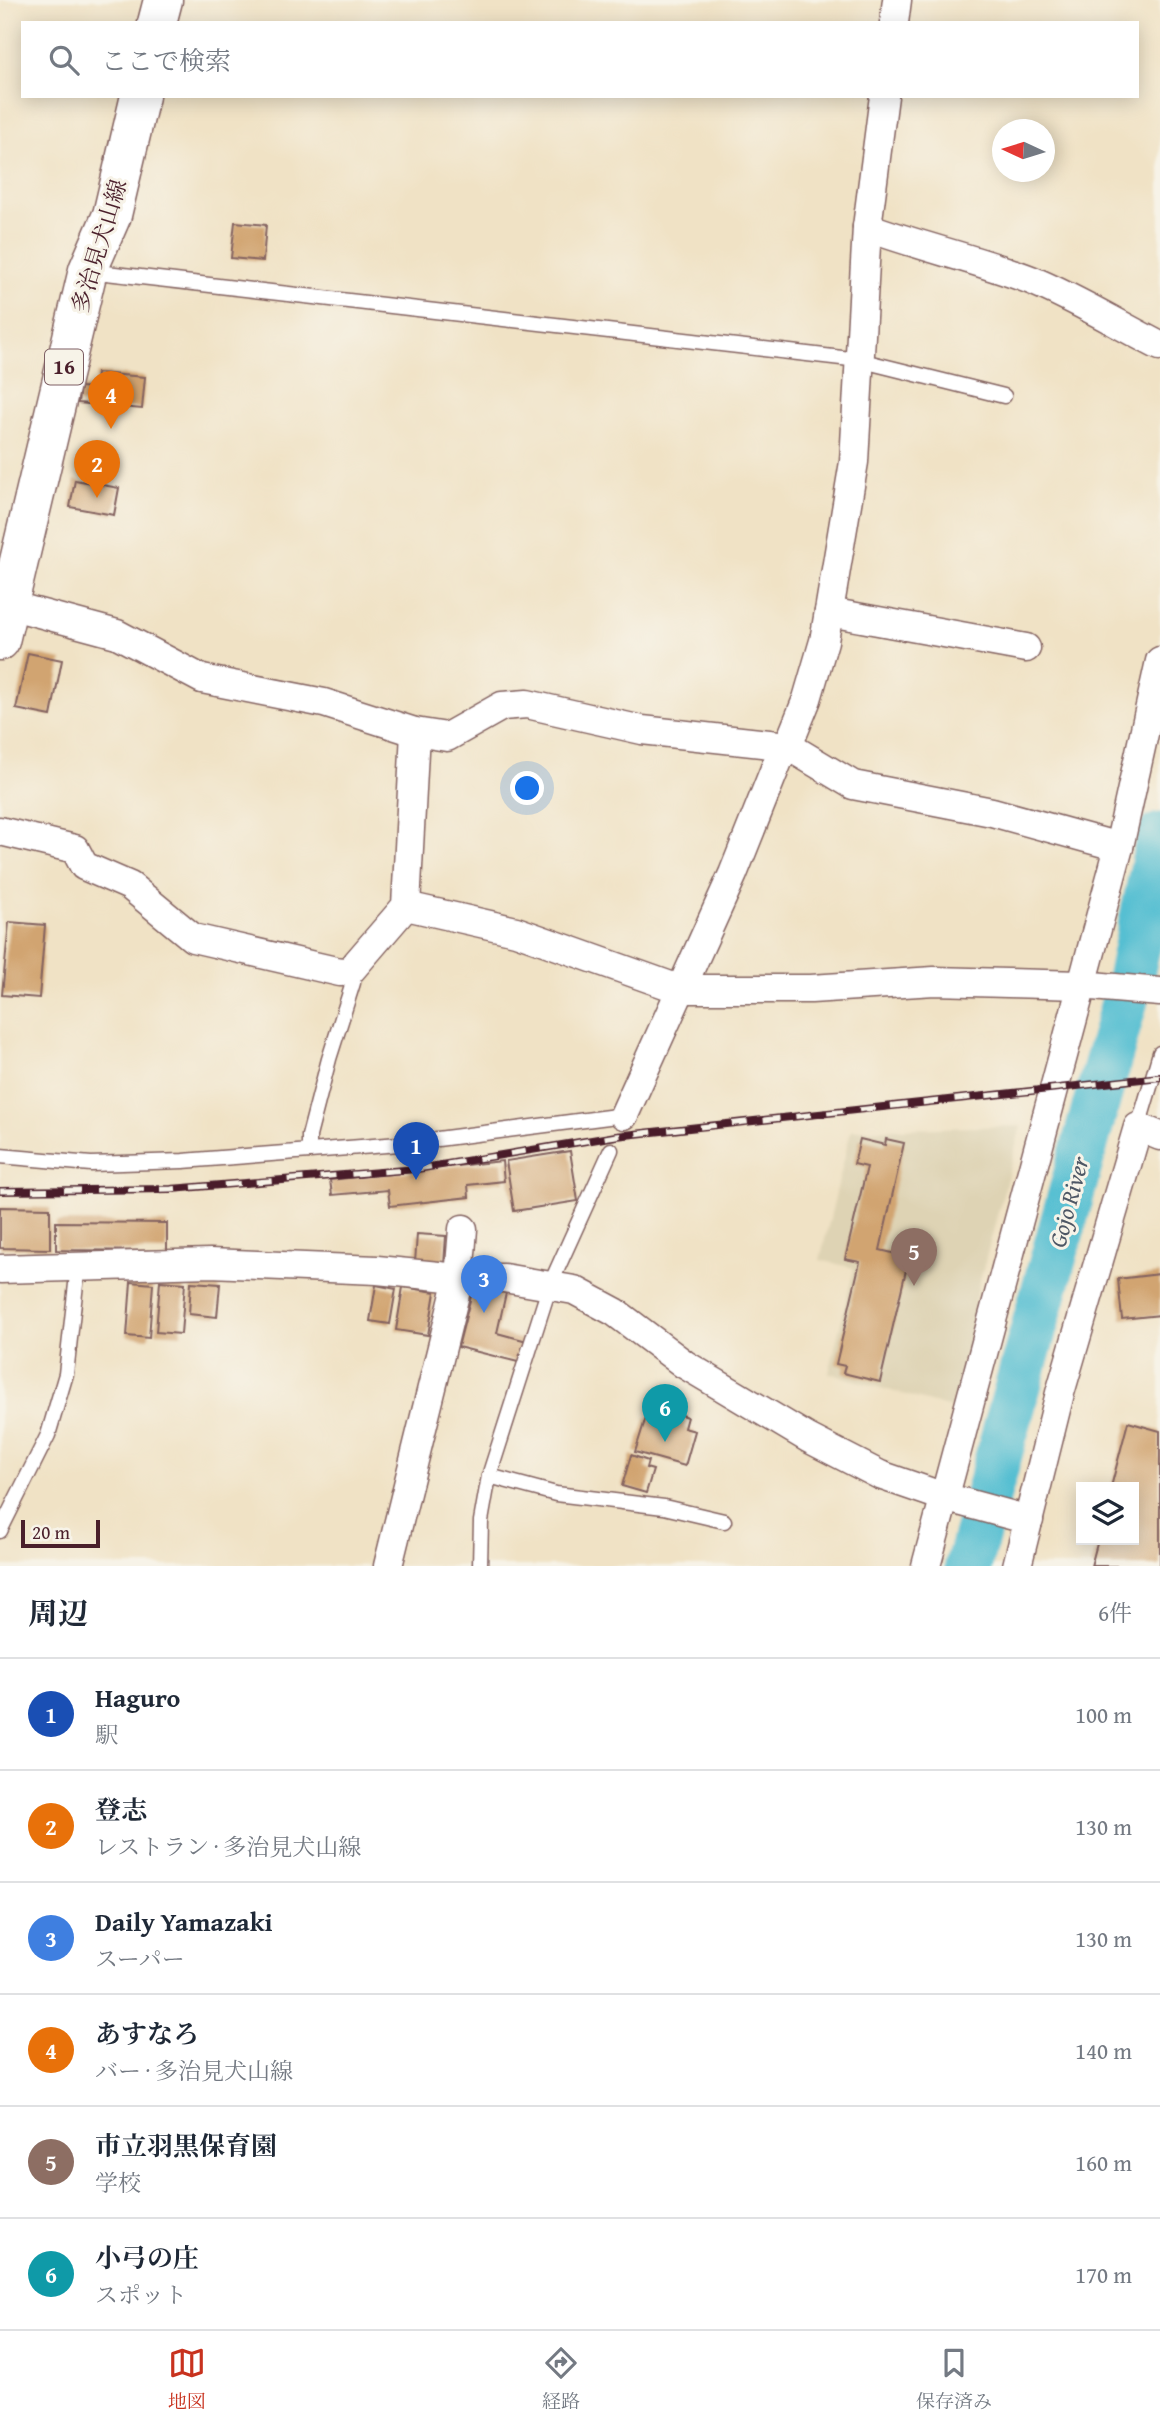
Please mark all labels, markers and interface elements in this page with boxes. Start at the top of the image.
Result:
search box [21,21,1139,98]
icon: search [45,41,83,79]
text: ここで検索 [101,41,231,80]
north arrow [992,119,1055,182]
street label: 多治見犬山線 [63,175,134,317]
road number: 16 [45,350,83,384]
pin: 4 [88,371,134,429]
pin: 2 [74,440,120,498]
your location [510,771,544,805]
pin: 1 [393,1122,439,1180]
water label: Gojo River [1040,1152,1098,1251]
pin: 5 [891,1228,937,1286]
pin: 3 [461,1255,507,1313]
pin: 6 [642,1384,688,1442]
map controls [1076,1482,1139,1545]
button: layers [1076,1482,1139,1545]
scale bar [21,1517,100,1549]
text: 20 m [32,1518,70,1546]
text: 周辺 [28,1591,88,1635]
text: 6件 [1098,1596,1132,1629]
text: Haguro [95,1678,180,1717]
text: 1 [45,1698,57,1731]
text: 100 m [1075,1698,1132,1731]
text: 駅 [95,1718,118,1751]
text: 登志 [95,1790,147,1829]
text: 2 [45,1810,57,1843]
text: 130 m [1075,1810,1132,1843]
text: レストラン · 多治見犬山線 [95,1830,361,1863]
text: Daily Yamazaki [95,1902,273,1941]
text: 3 [45,1922,57,1955]
text: 130 m [1075,1922,1132,1955]
text: スーパー [95,1942,185,1975]
text: あすなろ [95,2014,199,2053]
text: 4 [45,2034,57,2067]
text: 140 m [1075,2034,1132,2067]
text: バー · 多治見犬山線 [95,2054,293,2087]
text: 市立羽黒保育園 [95,2126,277,2165]
text: 5 [45,2146,57,2179]
text: 160 m [1075,2146,1132,2179]
text: 学校 [95,2166,141,2199]
text: 小弓の庄 [95,2238,199,2277]
text: 6 [45,2258,57,2291]
text: 170 m [1075,2258,1132,2291]
text: スポット [95,2278,187,2311]
tab: 地図 [168,2344,206,2415]
tab: 経路 [542,2344,580,2415]
tab: 保存済み [916,2344,992,2415]

